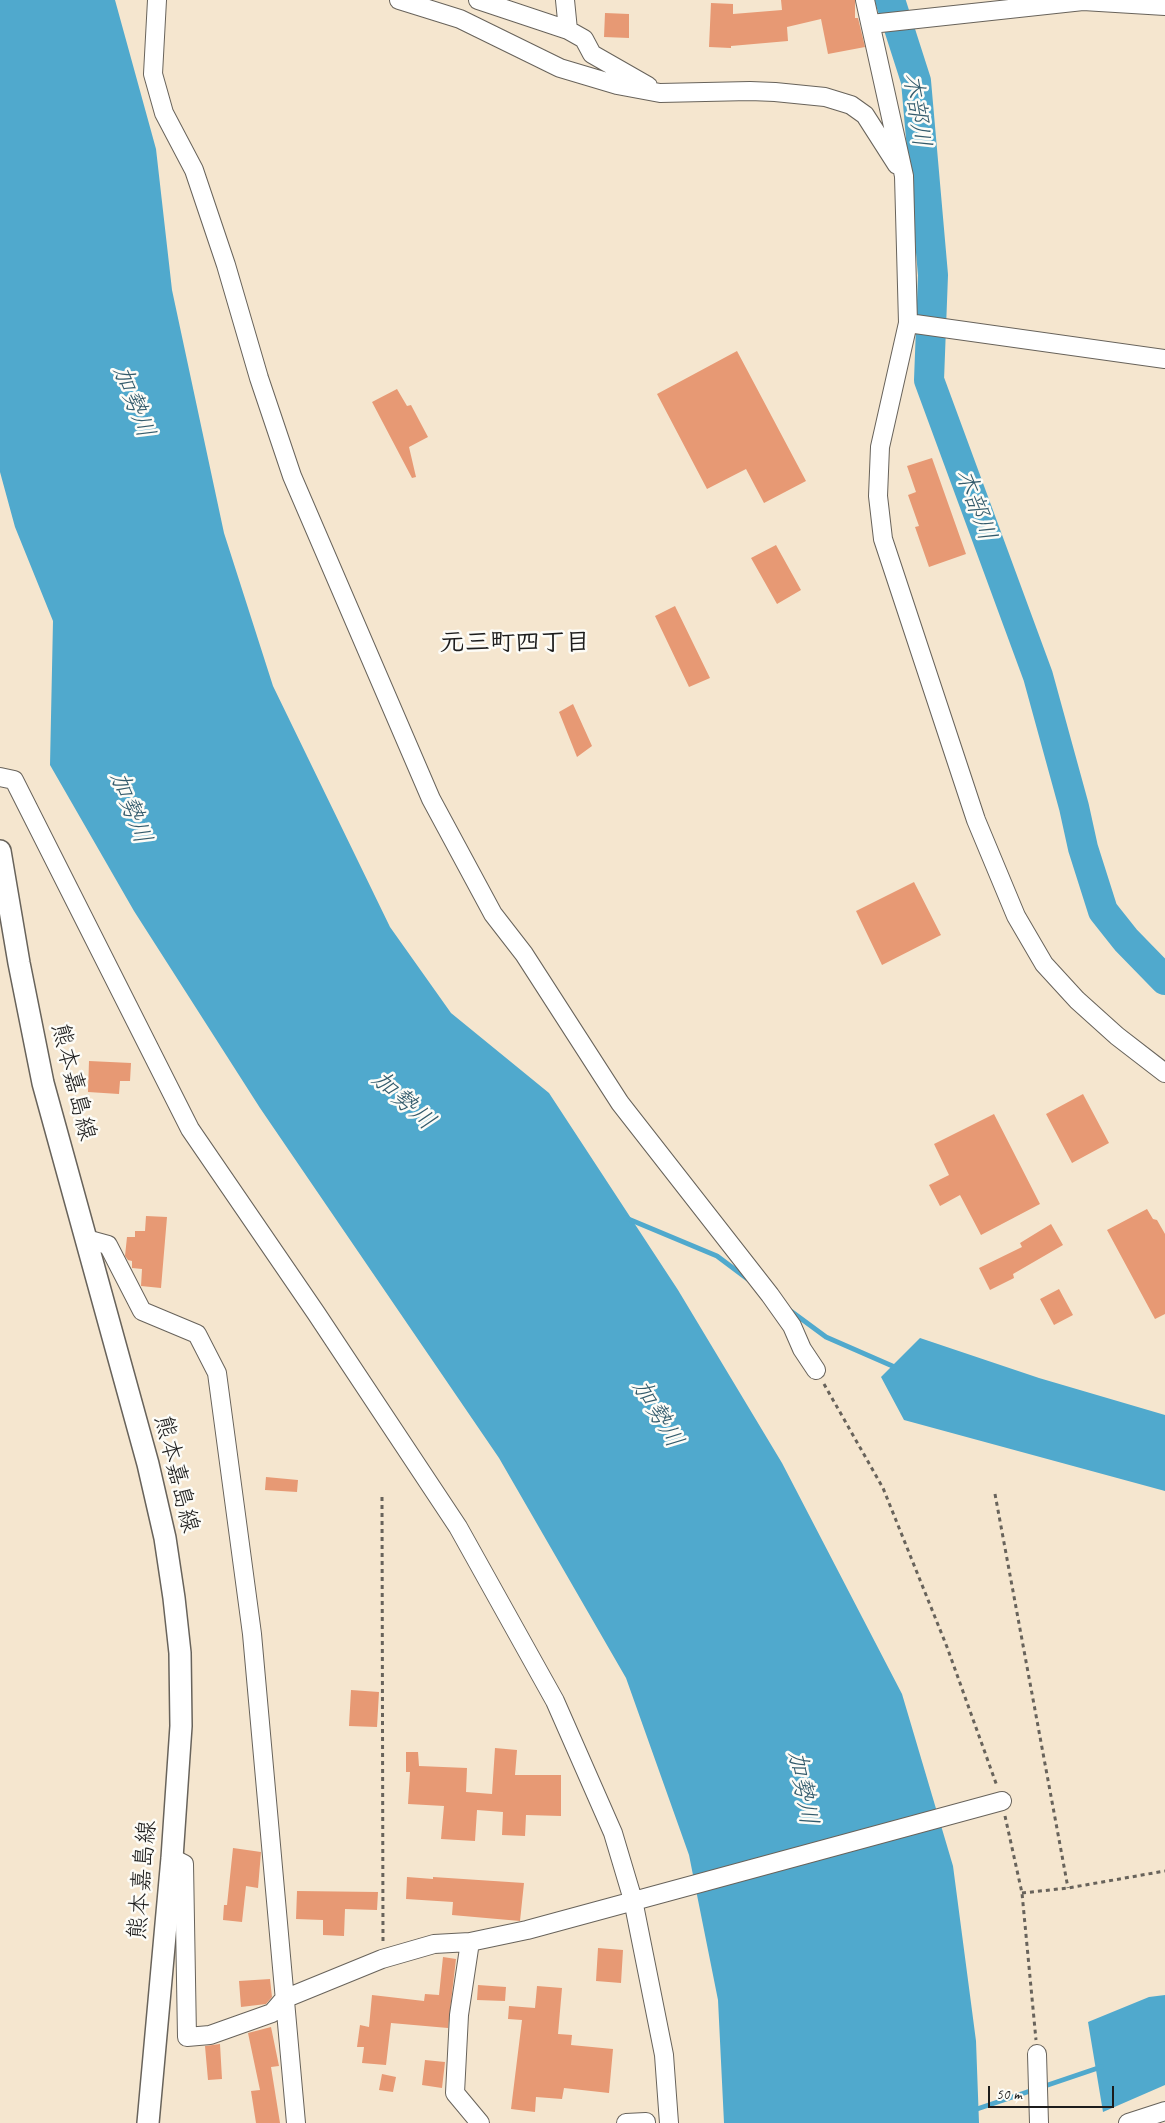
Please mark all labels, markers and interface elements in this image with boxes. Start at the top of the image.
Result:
water label: 木部川 [896,71,936,149]
water label: 加勢川 [106,362,160,442]
water label: 木部川 [948,465,1002,545]
district label: 元三町四丁目 [440,628,590,658]
water label: 加勢川 [103,768,157,848]
street label: 熊本嘉島線 [45,1020,101,1144]
water label: 加勢川 [365,1065,441,1137]
water label: 加勢川 [625,1374,689,1454]
street label: 熊本嘉島線 [148,1412,204,1536]
water label: 加勢川 [781,1748,823,1828]
street label: 熊本嘉島線 [123,1819,163,1941]
scale bar [990,2076,1116,2108]
text: 50 m [996,2085,1022,2104]

